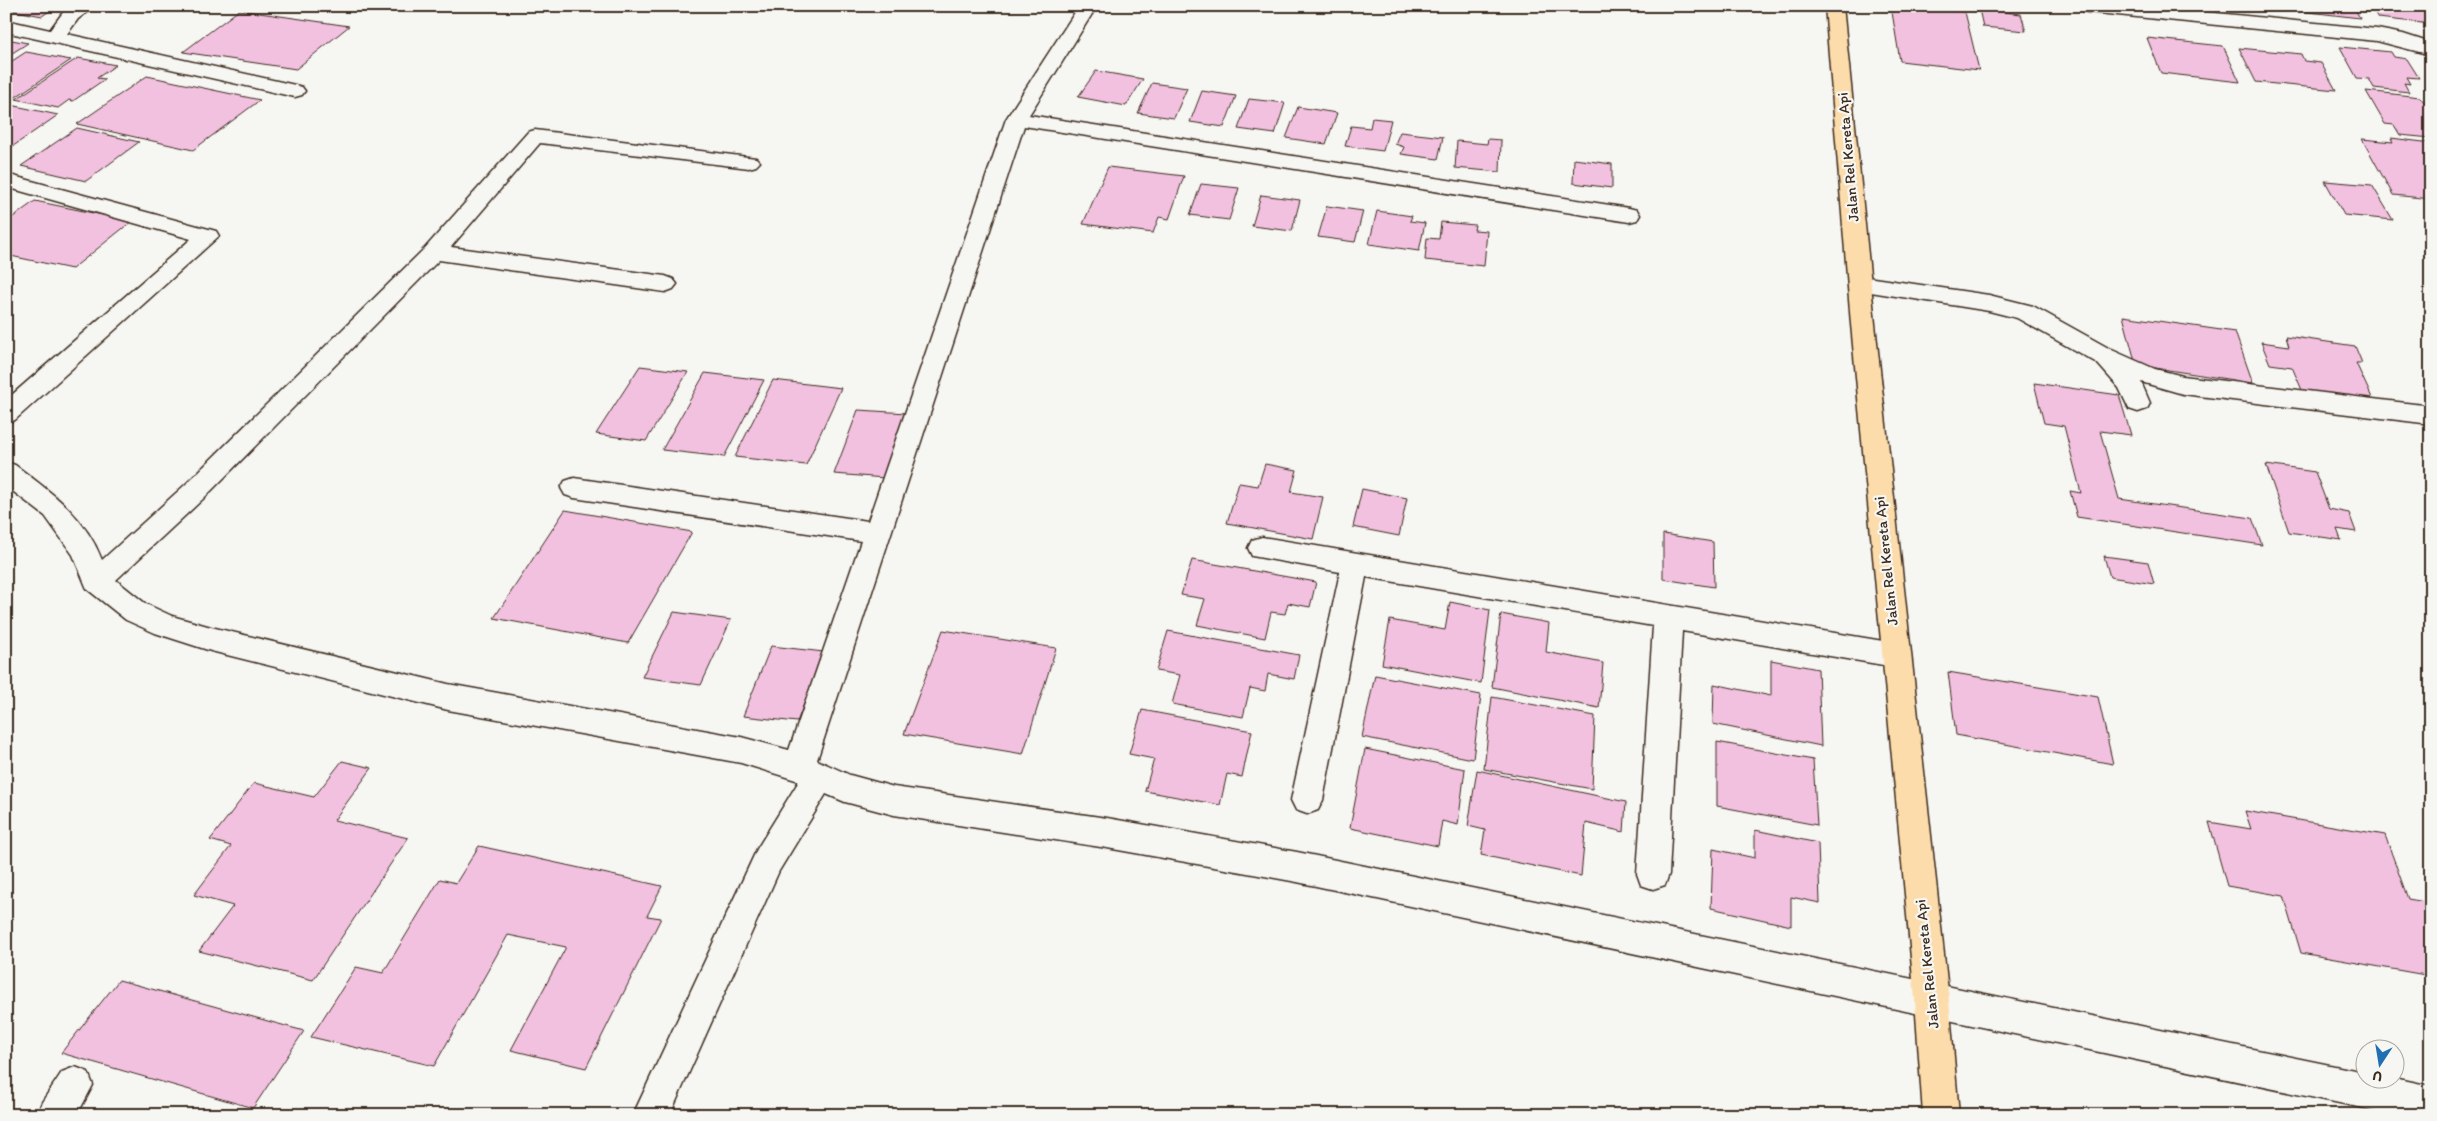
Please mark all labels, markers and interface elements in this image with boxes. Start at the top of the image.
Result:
street label: Jalan Rel Kereta Api [1833,91,1863,223]
street label: Jalan Rel Kereta Api [1870,495,1902,627]
street label: Jalan Rel Kereta Api [1911,898,1943,1030]
north arrow [2354,1038,2404,1088]
text: U [2371,1067,2384,1086]

